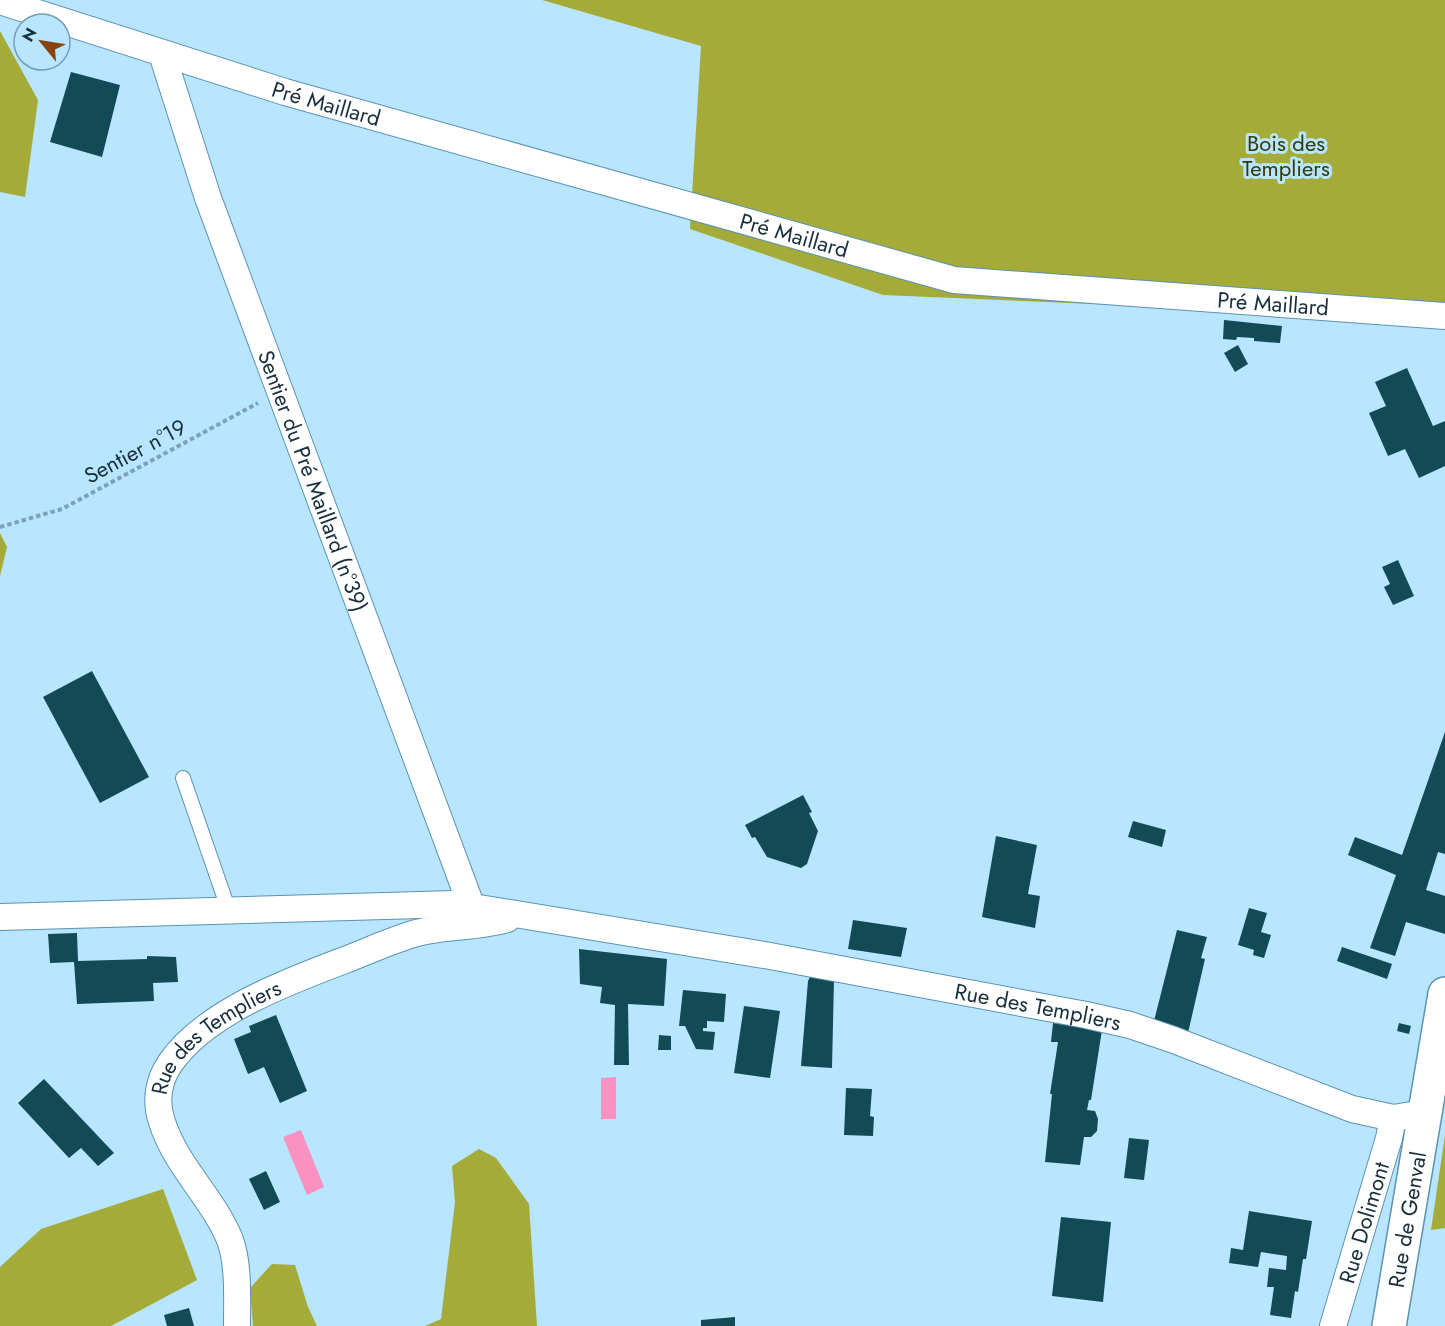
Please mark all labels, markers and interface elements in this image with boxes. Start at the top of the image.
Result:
north arrow [12,12,72,72]
text: N [16,23,43,46]
street label: Pré Maillard [268,73,384,134]
park label: Bois des Templiers [1242,127,1330,184]
street label: Pré Maillard [736,205,852,266]
street label: Pré Maillard [1216,283,1330,323]
street label: Sentier du Pré Maillard (n°39) [250,346,376,616]
street label: Sentier n°19 [78,411,192,491]
street label: Rue des Templiers [143,971,286,1097]
street label: Rue des Templiers [952,975,1124,1039]
street label: Rue de Genval [1380,1149,1434,1290]
street label: Rue Dolimont [1331,1157,1397,1287]

